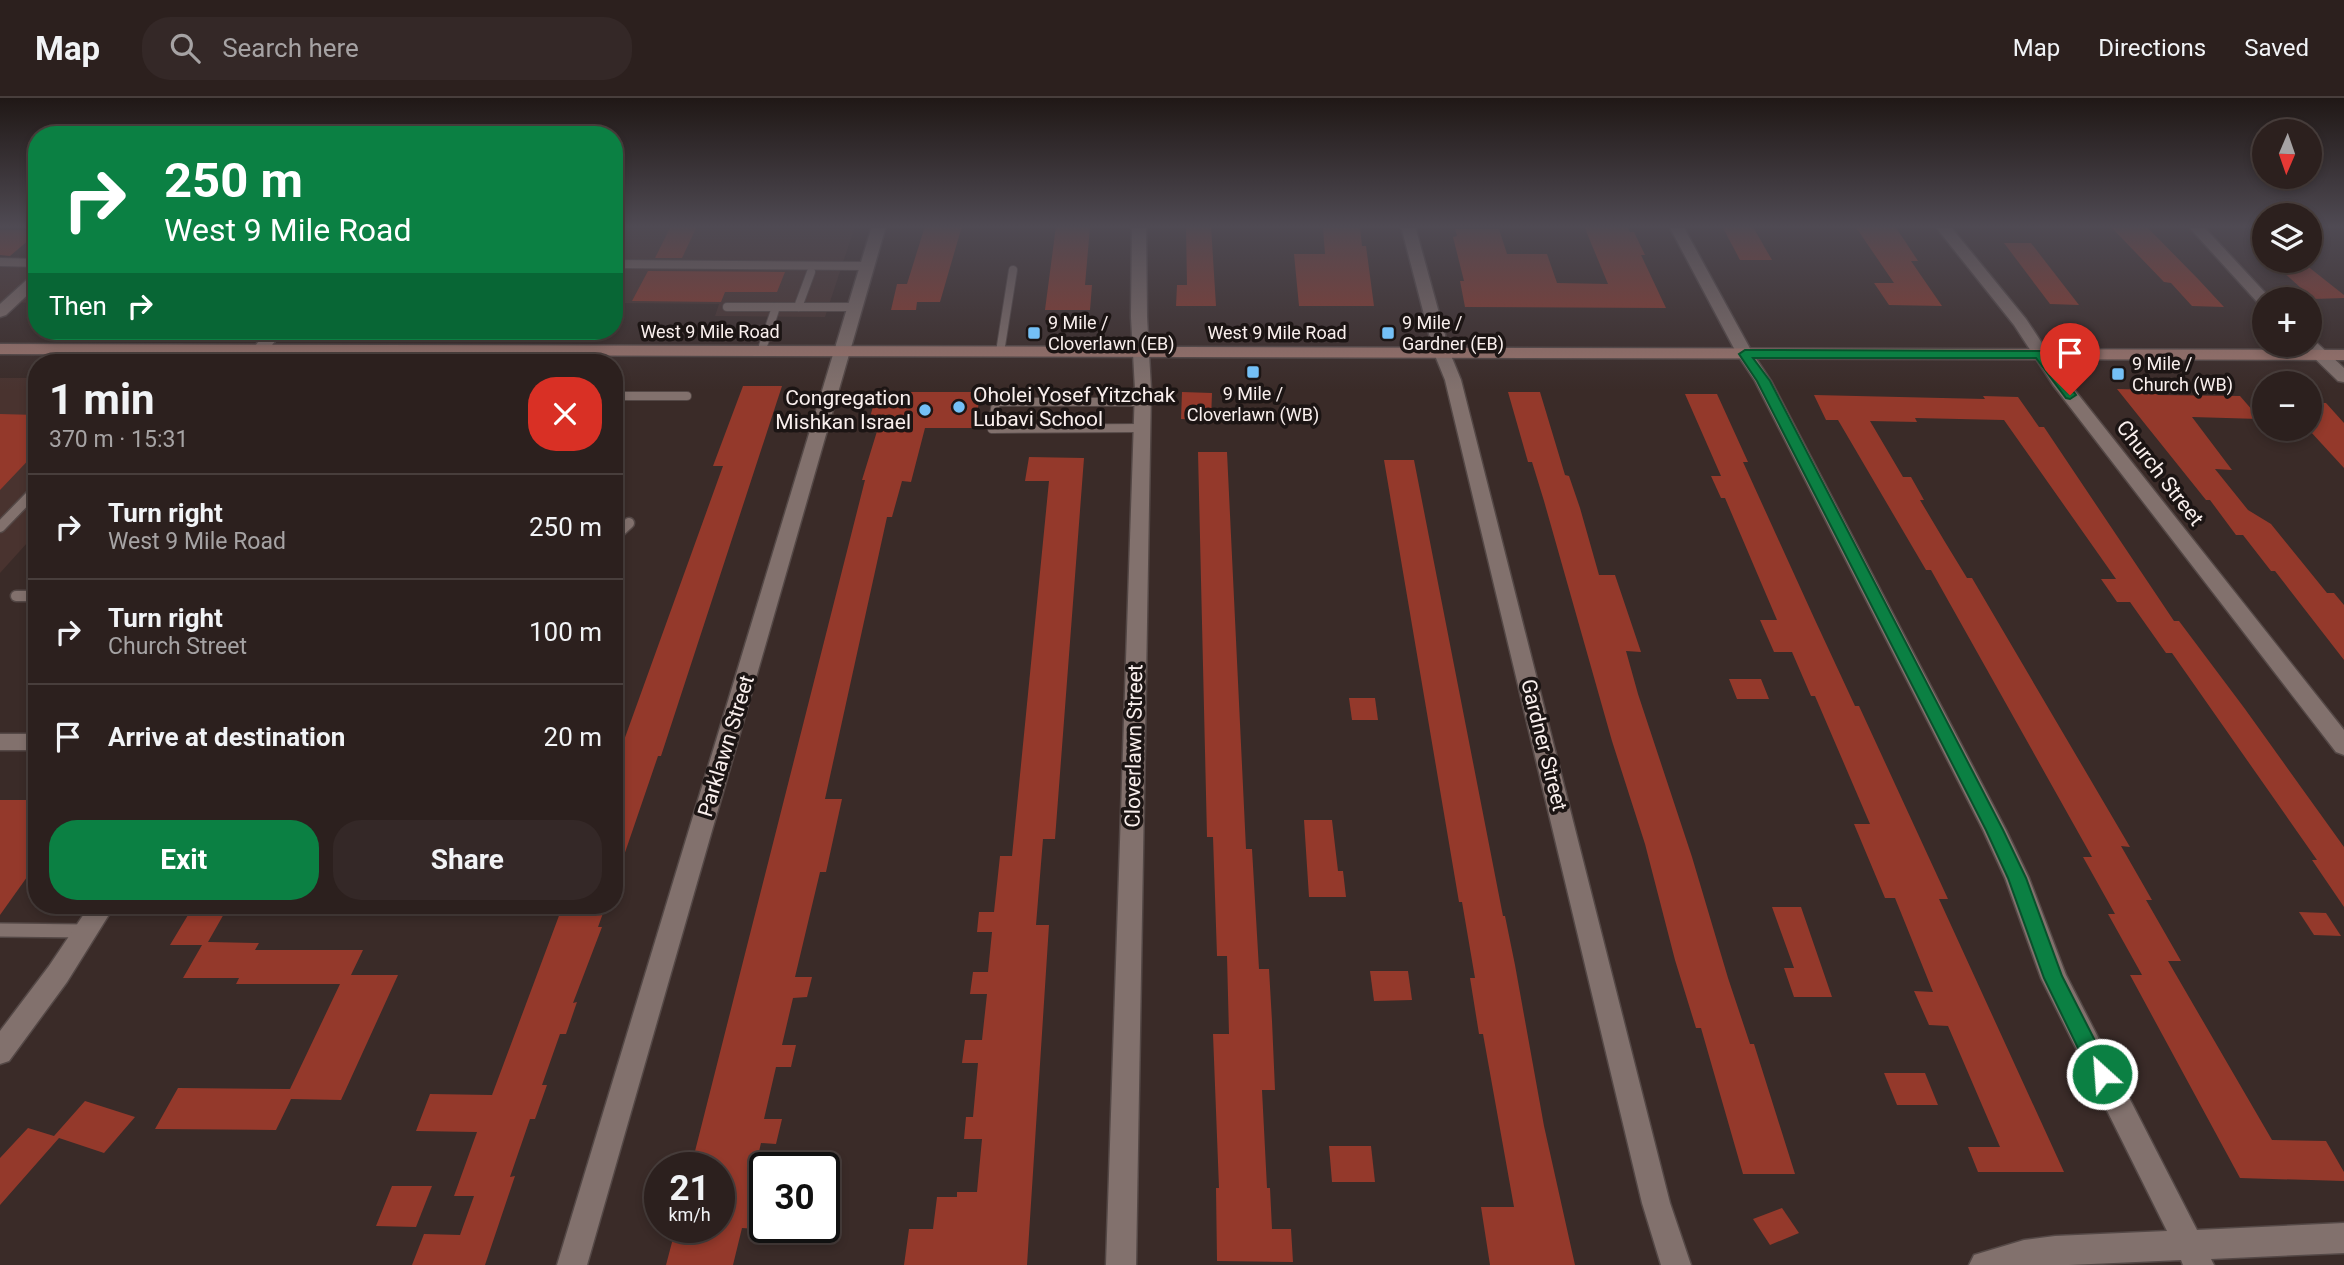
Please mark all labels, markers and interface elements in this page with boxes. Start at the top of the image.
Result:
search box [142,17,632,80]
text: Map [35,29,100,68]
icon: search [166,29,204,67]
text: Search here [222,33,359,63]
text: Map [2013,34,2060,62]
text: Directions [2098,34,2206,62]
text: Saved [2244,34,2309,62]
north arrow [2252,119,2322,189]
map controls [2252,119,2322,441]
text: 250 m [164,152,303,209]
icon: right [49,154,140,245]
button: layers [2252,203,2322,273]
text: West 9 Mile Road [164,211,412,249]
icon: right [121,287,159,325]
button: + [2252,287,2322,357]
text: Then [49,291,107,321]
place label: 9 Mile / Cloverlawn (EB) [1048,312,1174,355]
place label: 9 Mile / Gardner (EB) [1402,312,1504,355]
street label: West 9 Mile Road [640,321,780,342]
street label: West 9 Mile Road [1207,322,1347,343]
pin [2040,323,2100,395]
marker: 9 Mile / Cloverlawn (EB) [1026,325,1042,341]
marker: 9 Mile / Gardner (EB) [1380,325,1396,341]
icon: arrive [2051,334,2089,372]
place label: 9 Mile / Church (WB) [2132,353,2233,396]
marker: 9 Mile / Cloverlawn (WB) [1245,364,1261,380]
marker: 9 Mile / Church (WB) [2110,366,2126,382]
button: − [2252,371,2322,441]
text: 1 min [49,375,155,424]
button: close [528,377,602,451]
place label: Oholei Yosef Yitzchak Lubavi School [973,383,1176,431]
place label: 9 Mile / Cloverlawn (WB) [1187,383,1319,426]
place label: Congregation Mishkan Israel [775,386,911,434]
marker: Oholei Yosef Yitzchak Lubavi School [951,399,967,415]
marker: Congregation Mishkan Israel [917,402,933,418]
street label: Church Street [2111,416,2209,530]
text: 370 m · 15:31 [49,426,188,453]
text: Turn right [108,498,223,528]
icon: right [49,508,87,546]
text: 250 m [529,512,602,542]
text: West 9 Mile Road [108,528,286,555]
text: Turn right [108,603,223,633]
icon: right [49,613,87,651]
text: 100 m [529,617,602,647]
text: Church Street [108,633,247,660]
street label: Cloverlawn Street [1121,664,1147,828]
street label: Parklawn Street [693,672,759,820]
street label: Gardner Street [1516,677,1572,813]
icon: arrive [49,718,87,756]
text: Arrive at destination [108,722,345,752]
text: 20 m [544,722,602,752]
button: Exit [49,820,319,900]
button: Share [333,820,602,900]
position arrow [2065,1037,2139,1111]
speed limit sign: 30 [749,1152,840,1243]
text: 21 [669,1168,710,1209]
text: km/h [668,1204,711,1225]

